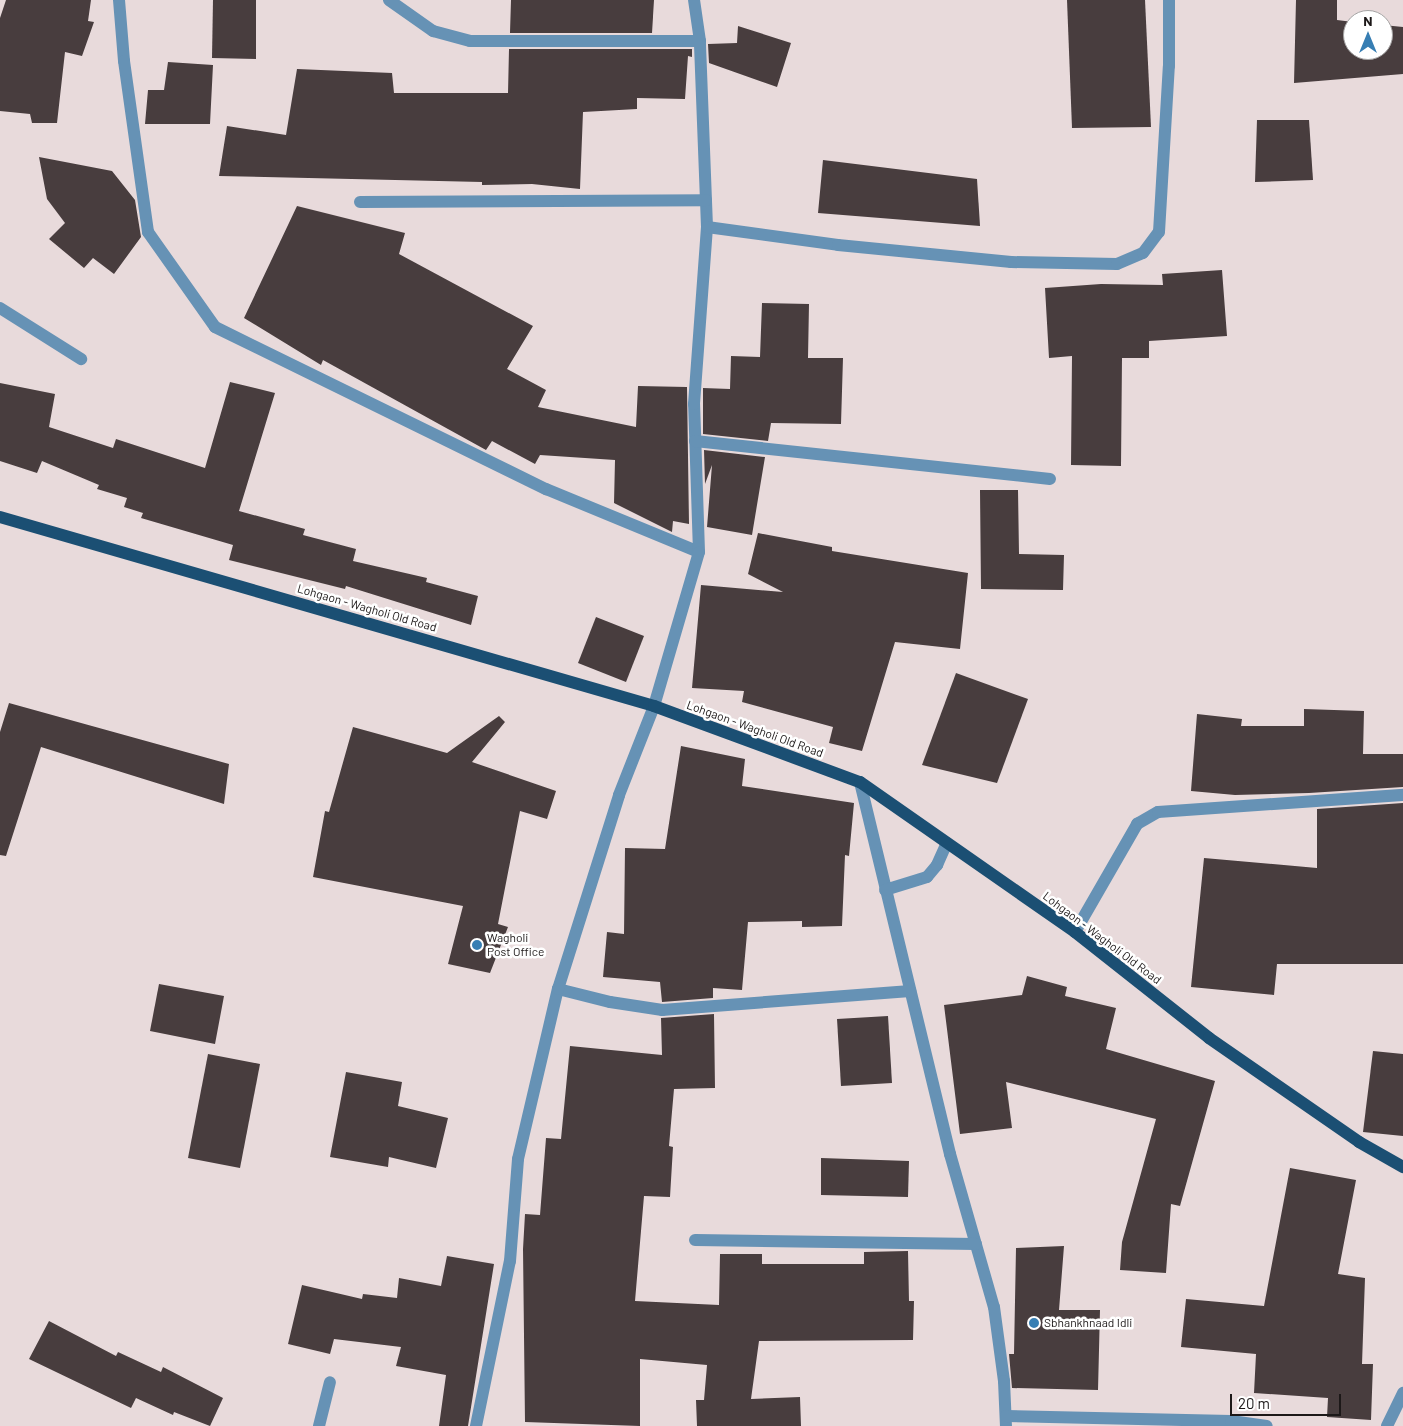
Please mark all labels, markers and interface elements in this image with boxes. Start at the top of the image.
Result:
north arrow [1343,10,1393,60]
text: N [1363,12,1373,29]
street label: Lohgaon - Wagholi Old Road [296,581,438,635]
street label: Lohgaon - Wagholi Old Road [685,698,825,760]
street label: Lohgaon - Wagholi Old Road [1040,889,1164,987]
place label: Wagholi Post Office [487,931,544,959]
marker: Wagholi Post Office [471,939,483,951]
place label: Sbhankhnaad Idli [1044,1316,1132,1330]
marker: Sbhankhnaad Idli [1028,1317,1040,1329]
scale bar [1233,1384,1344,1416]
text: 20 m [1238,1394,1270,1412]

